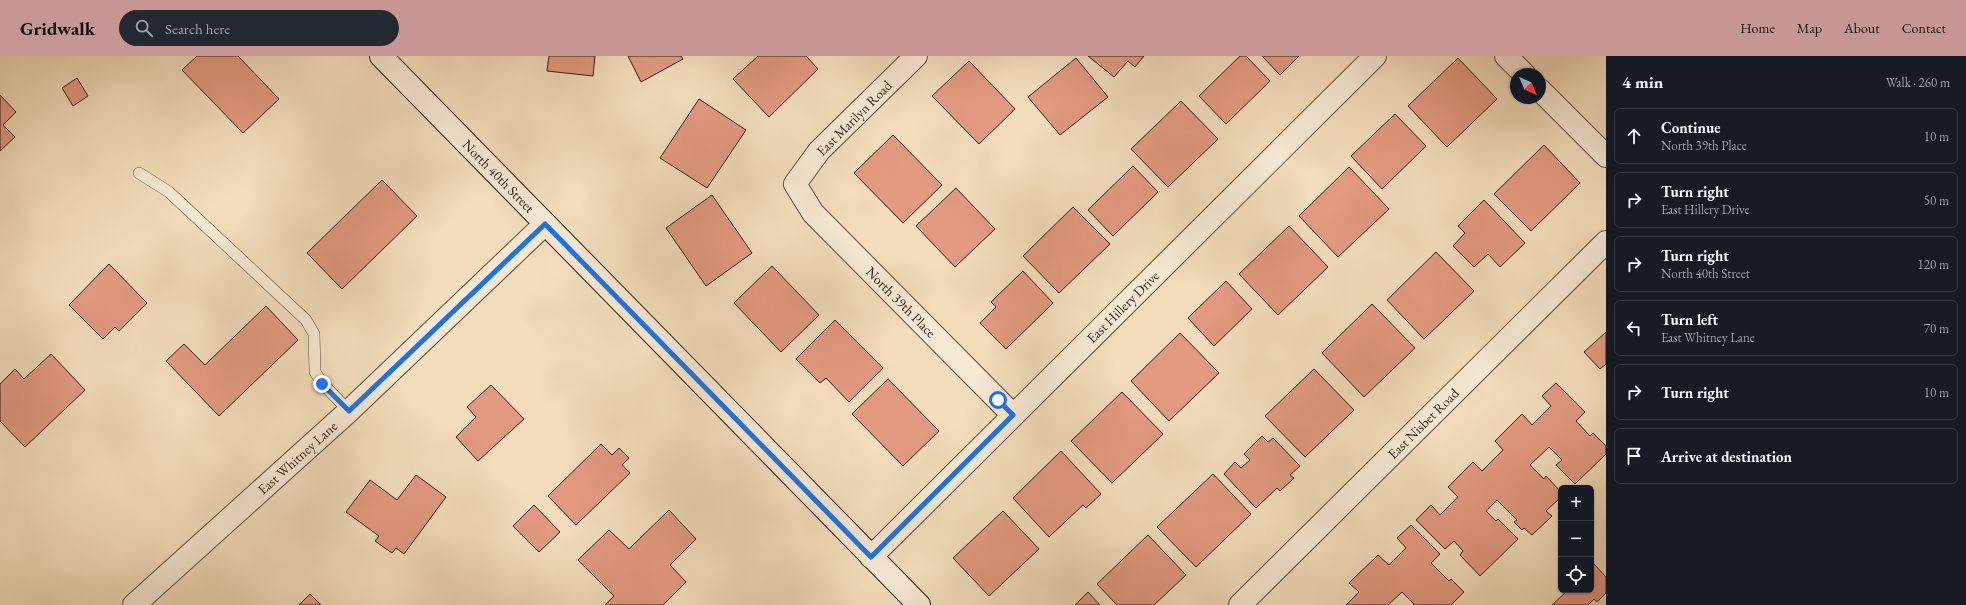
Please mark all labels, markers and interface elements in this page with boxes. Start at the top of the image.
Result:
search box [119,10,399,46]
text: Gridwalk [20,16,95,41]
icon: search [133,17,155,39]
text: Search here [165,19,230,38]
text: Home [1740,19,1775,37]
text: Map [1797,19,1822,37]
text: About [1844,19,1880,37]
text: Contact [1902,19,1946,37]
north arrow [1510,68,1546,104]
text: 4 min [1622,71,1663,93]
text: Walk · 260 m [1886,74,1950,91]
street label: East Marilyn Road [812,76,896,160]
text: Continue [1661,118,1721,137]
icon: ahead [1623,125,1645,147]
text: 10 m [1924,128,1949,145]
street label: North 40th Street [459,135,539,217]
text: North 39th Place [1661,137,1747,154]
text: Turn right [1661,182,1729,201]
icon: right [1623,189,1645,211]
text: 50 m [1924,192,1949,209]
text: East Hillery Drive [1661,201,1750,218]
text: Turn right [1661,246,1729,265]
icon: right [1623,253,1645,275]
text: 120 m [1918,256,1949,273]
street label: North 39th Place [862,263,941,342]
text: North 40th Street [1661,265,1750,282]
street label: East Hillery Drive [1083,266,1163,347]
text: Turn left [1661,310,1718,329]
icon: left [1623,317,1645,339]
text: 70 m [1924,320,1949,337]
text: East Whitney Lane [1661,329,1755,346]
route end [313,375,331,393]
icon: right [1623,381,1645,403]
street label: East Nisbet Road [1384,383,1463,463]
text: Turn right [1661,383,1729,402]
text: 10 m [1924,384,1949,401]
route start [989,391,1007,409]
street label: East Whitney Lane [254,417,341,498]
icon: arrive [1623,445,1645,467]
text: Arrive at destination [1661,447,1792,466]
map controls [1558,485,1594,593]
button: + [1558,485,1594,521]
button: − [1558,521,1594,557]
button: locate [1558,557,1594,593]

